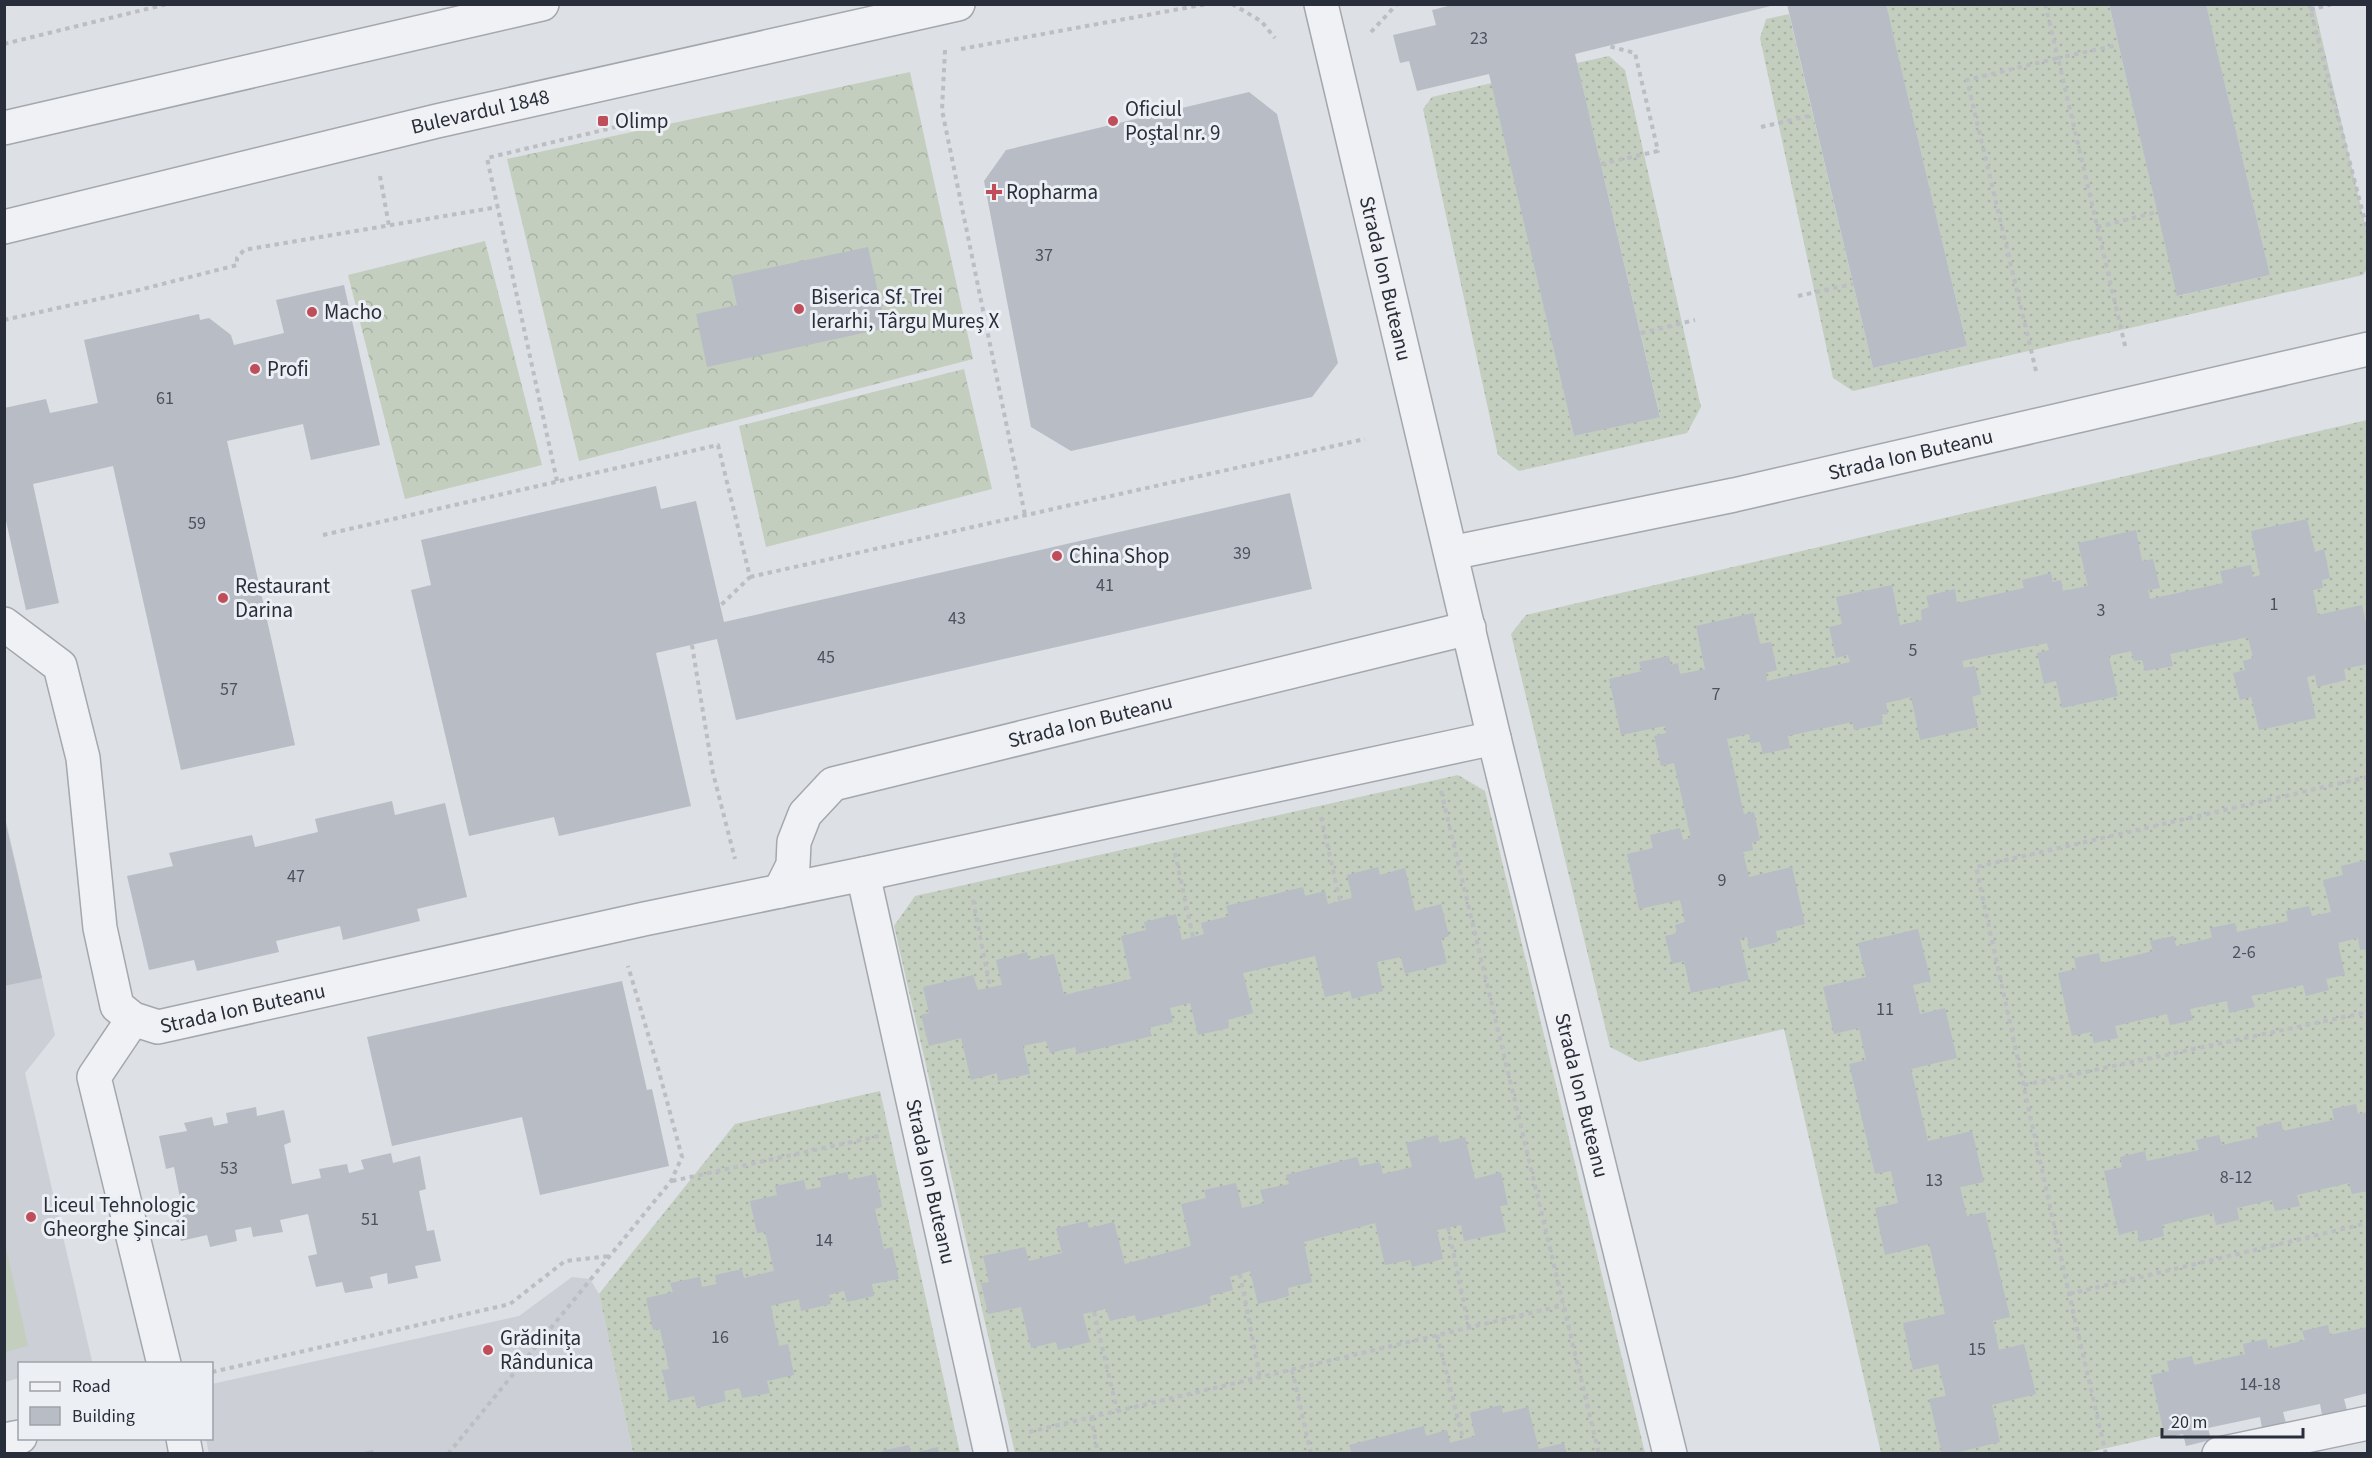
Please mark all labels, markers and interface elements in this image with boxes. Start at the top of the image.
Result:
house number: 23 [1470,26,1488,51]
street label: Bulevardul 1848 [408,81,552,142]
place label: Oficiul Poștal nr. 9 [1125,94,1220,148]
place label: Olimp [615,106,669,136]
marker: Olimp [596,114,610,128]
marker: Oficiul Poștal nr. 9 [1106,114,1120,128]
place label: Ropharma [1006,177,1098,207]
marker: Ropharma [987,185,1001,199]
street label: Strada Ion Buteanu [1352,193,1420,364]
house number: 37 [1035,243,1053,268]
place label: Biserica Sf. Trei Ierarhi, Târgu Mureș X [811,282,999,336]
place label: Macho [324,297,382,327]
marker: Biserica Sf. Trei Ierarhi, Târgu Mureș X [792,302,806,316]
marker: Macho [305,305,319,319]
place label: Profi [267,354,309,384]
marker: Profi [248,362,262,376]
house number: 61 [156,386,174,411]
street label: Strada Ion Buteanu [1825,421,1996,488]
house number: 59 [188,511,206,536]
place label: China Shop [1069,541,1170,571]
house number: 39 [1233,541,1251,566]
marker: China Shop [1050,549,1064,563]
place label: Restaurant Darina [235,571,330,625]
house number: 41 [1096,573,1114,598]
marker: Restaurant Darina [216,591,230,605]
house number: 1 [2270,592,2278,617]
house number: 3 [2097,598,2106,623]
house number: 43 [948,606,966,631]
house number: 5 [1909,638,1918,663]
house number: 45 [817,645,835,670]
house number: 57 [220,677,238,702]
house number: 7 [1712,682,1721,707]
street label: Strada Ion Buteanu [1005,686,1176,756]
house number: 47 [287,864,305,889]
house number: 9 [1718,868,1727,893]
house number: 2-6 [2232,940,2256,965]
street label: Strada Ion Buteanu [157,975,328,1041]
house number: 11 [1876,997,1894,1022]
street label: Strada Ion Buteanu [1547,1010,1617,1181]
street label: Strada Ion Buteanu [898,1096,964,1267]
house number: 53 [220,1156,238,1181]
house number: 8-12 [2220,1165,2252,1190]
house number: 13 [1925,1168,1943,1193]
place label: Liceul Tehnologic Gheorghe Șincai [43,1190,196,1244]
house number: 51 [361,1207,379,1232]
marker: Liceul Tehnologic Gheorghe Șincai [24,1210,38,1224]
house number: 14 [815,1228,833,1253]
place label: Grădinița Rândunica [500,1323,594,1377]
house number: 16 [711,1325,729,1350]
house number: 15 [1968,1337,1986,1362]
marker: Grădinița Rândunica [481,1343,495,1357]
legend [18,1362,213,1440]
house number: 14-18 [2239,1372,2281,1397]
text: Road [72,1374,111,1399]
scale bar [2162,1401,2303,1439]
text: Building [72,1404,135,1429]
text: 20 m [2171,1410,2207,1435]

